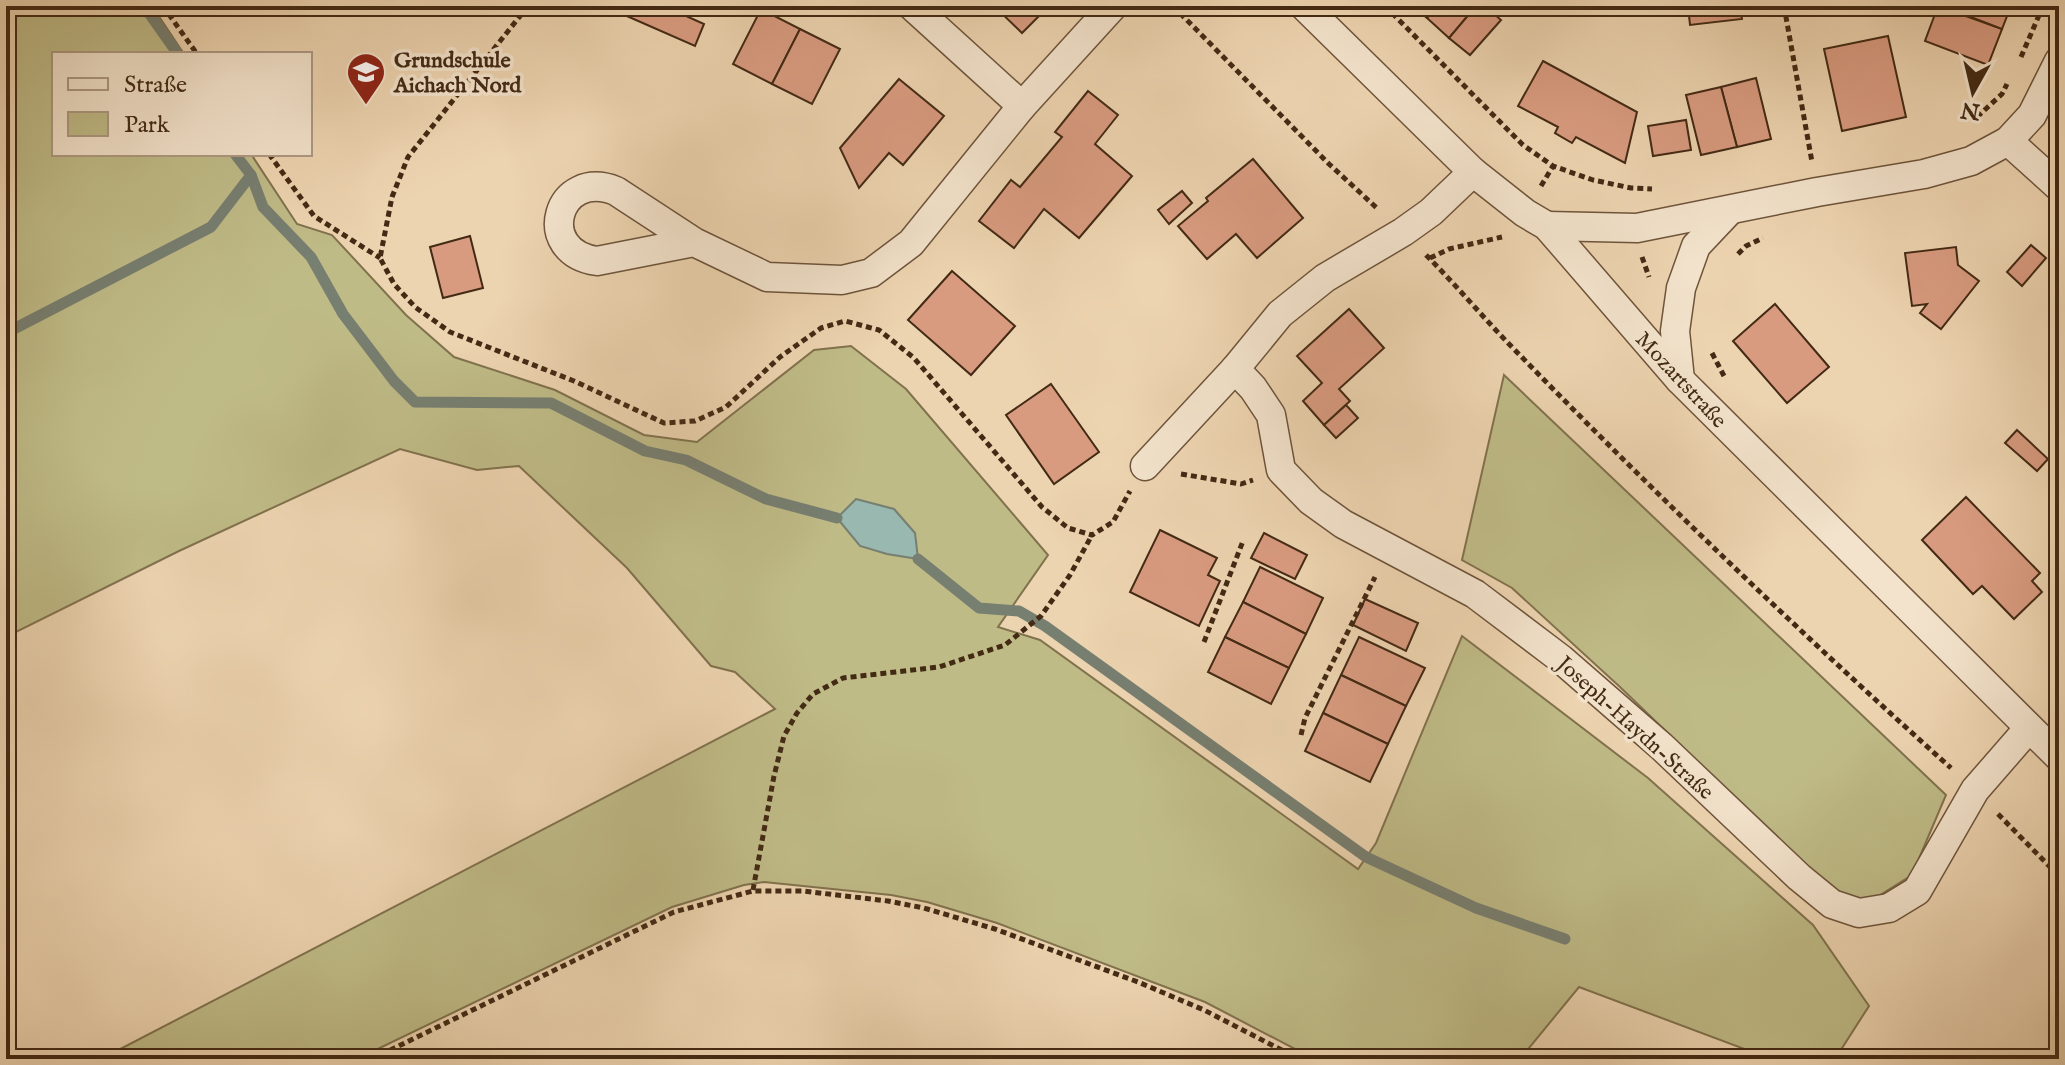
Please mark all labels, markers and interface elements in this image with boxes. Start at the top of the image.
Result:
place label: Grundschule Aichach Nord [393,47,523,100]
school or university icon: Grundschule Aichach Nord [345,51,387,106]
legend [52,52,312,156]
north arrow [1933,52,2013,132]
text: Straße [124,70,187,101]
text: N [1959,95,1983,125]
text: Park [124,110,170,141]
street label: Mozartstraße [1629,326,1732,435]
street label: Joseph-Haydn-Straße [1548,649,1719,806]

